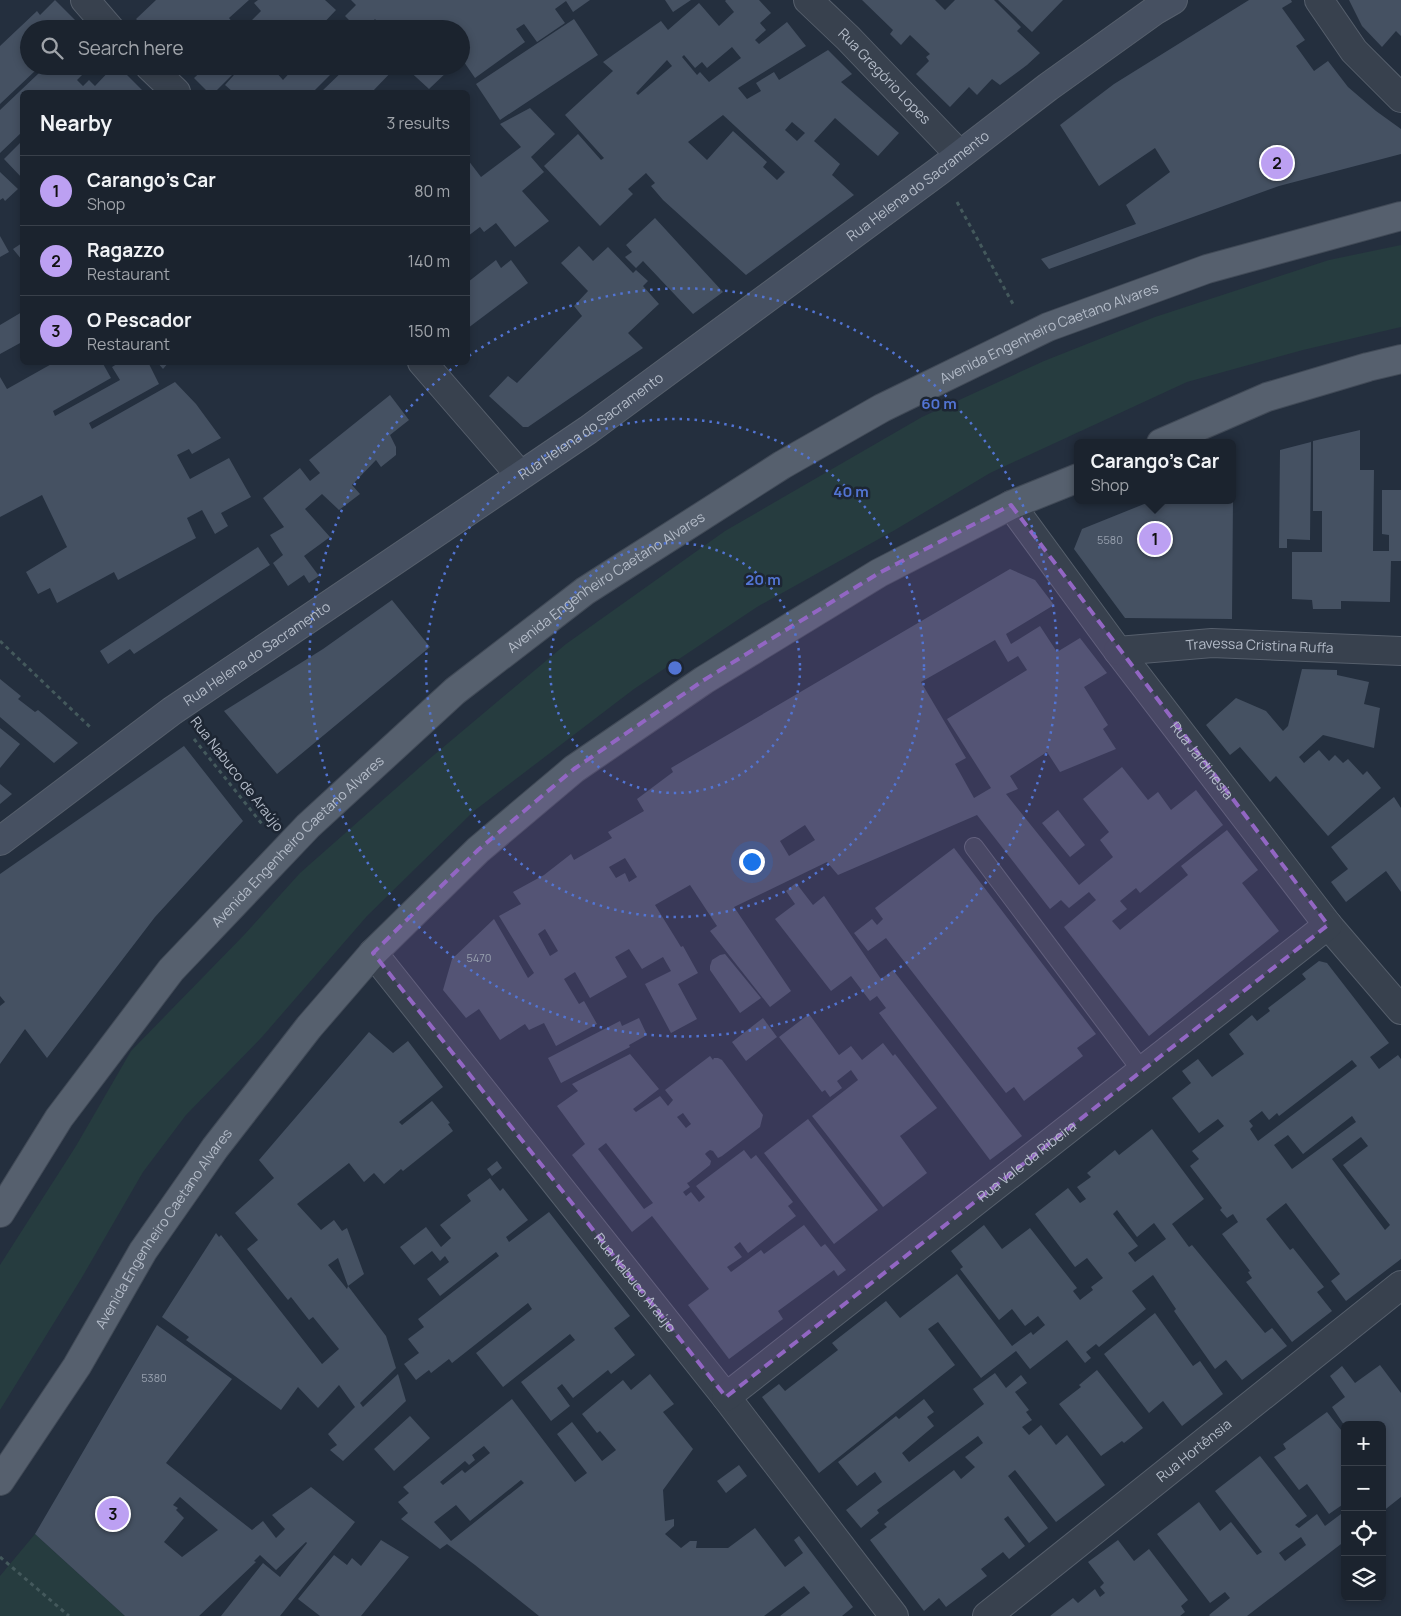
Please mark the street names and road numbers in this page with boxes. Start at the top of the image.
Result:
street label: Rua Gregório Lopes [834,24,935,128]
street label: Rua Helena do Sacramento [842,126,993,245]
street label: Avenida Engenheiro Caetano Alvares [936,278,1161,388]
street label: Rua Helena do Sacramento [514,368,667,484]
street label: Avenida Engenheiro Caetano Alvares [503,507,708,657]
street label: Rua Helena do Sacramento [179,597,334,710]
street label: Travessa Cristina Ruffa [1185,633,1334,657]
street label: Rua Nabuco de Araújo [186,712,288,835]
street label: Rua Jardinesia [1166,717,1238,803]
street label: Avenida Engenheiro Caetano Alvares [207,751,388,931]
street label: Rua Vale da Ribeira [973,1116,1080,1206]
street label: Avenida Engenheiro Caetano Alvares [90,1124,236,1332]
street label: Rua Nabuco Araújo [590,1229,681,1336]
street label: Rua Hortênsia [1152,1414,1235,1486]

